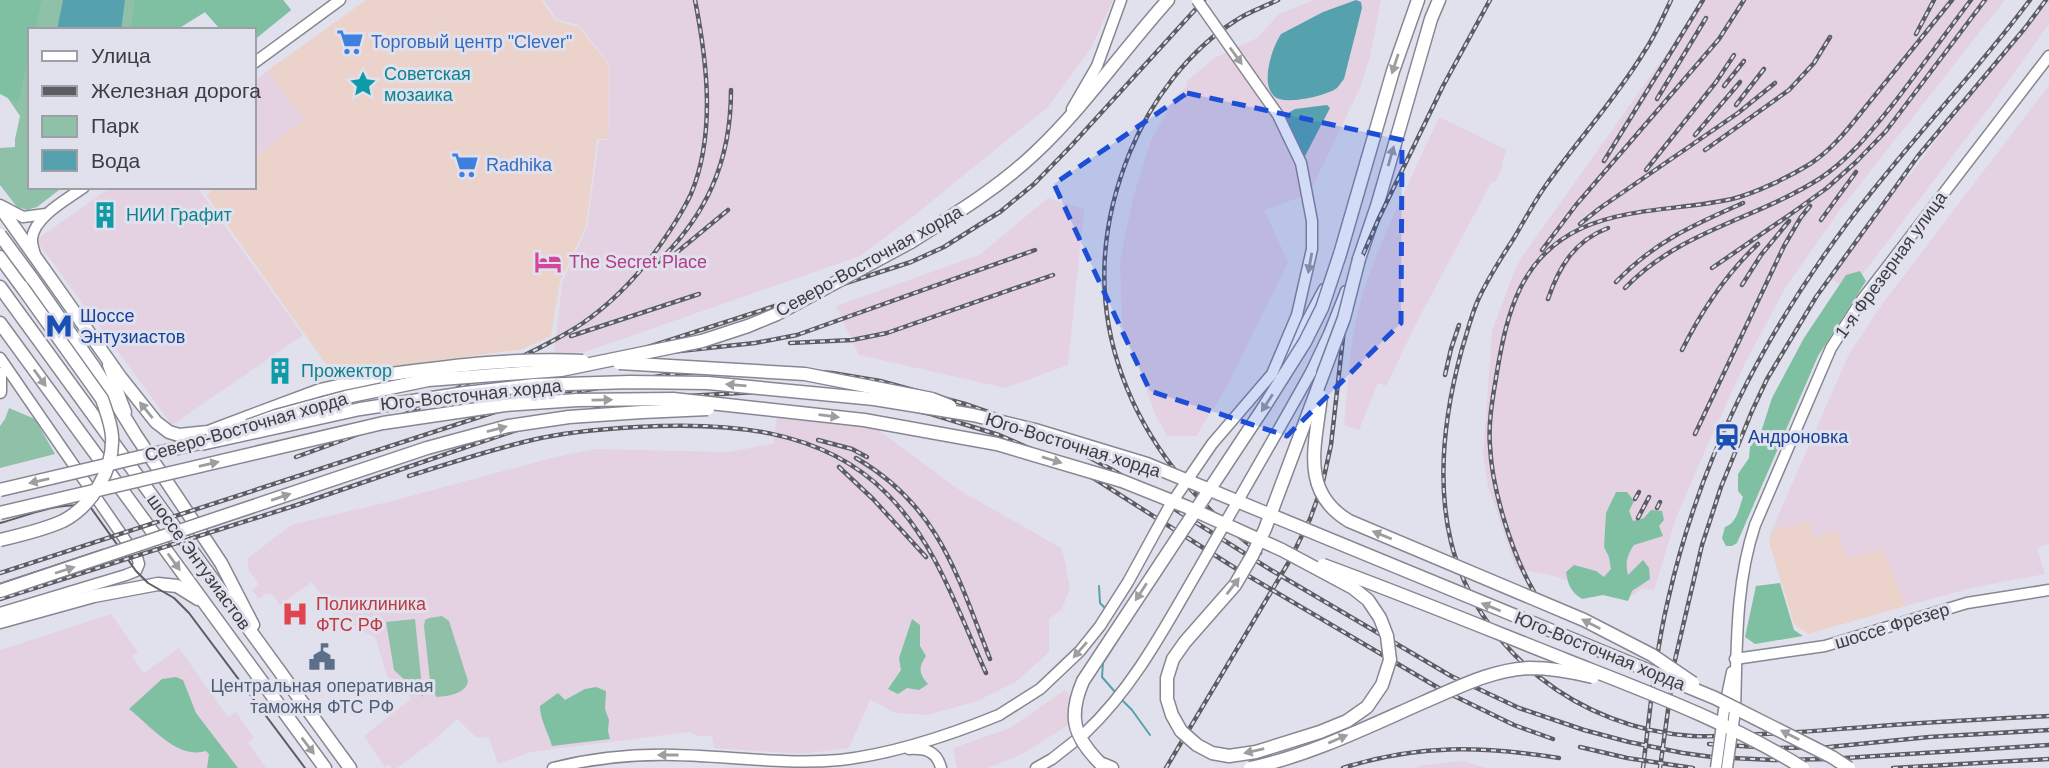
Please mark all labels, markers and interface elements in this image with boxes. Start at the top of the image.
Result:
supermarket icon: Торговый центр "Clever" [335,27,365,57]
legend [28,28,256,189]
place label: Торговый центр "Clever" [371,32,572,52]
text: Улица [91,44,151,67]
one-way arrow [1229,47,1243,65]
one-way arrow [1389,54,1400,75]
place label: Советская мозаика [384,64,471,105]
place icon: Советская мозаика [348,69,378,99]
text: Железная дорога [91,79,261,102]
text: Парк [91,114,139,137]
one-way arrow [1387,146,1397,167]
text: Вода [91,149,140,172]
supermarket icon: Radhika [450,150,480,180]
place label: Radhika [486,155,553,175]
street label: 1-я Фрезерная улица [1831,187,1951,342]
building icon: НИИ Графит [90,200,120,230]
street label: Северо-Восточная хорда [772,201,967,321]
place label: НИИ Графит [126,205,232,225]
hotel icon: The Secret Place [533,247,563,277]
place label: The Secret Place [569,252,707,272]
one-way arrow [1304,253,1315,275]
place label: Шоссе Энтузиастов [80,306,185,347]
metro station icon: Шоссе Энтузиастов [44,311,74,341]
building icon: Прожектор [265,356,295,386]
place label: Прожектор [301,361,392,381]
one-way arrow [33,369,47,387]
street label: Юго-Восточная хорда [379,375,564,414]
one-way arrow [724,379,746,390]
street label: Северо-Восточная хорда [142,388,351,466]
one-way arrow [1261,393,1274,412]
one-way arrow [592,394,614,406]
one-way arrow [139,401,154,419]
street label: Юго-Восточная хорда [983,409,1164,481]
one-way arrow [818,411,840,422]
station icon: Андроновка [1712,422,1742,452]
one-way arrow [487,423,509,434]
place label: Андроновка [1748,427,1849,447]
one-way arrow [1041,456,1062,466]
one-way arrow [199,458,221,469]
one-way arrow [28,476,50,487]
street label: шоссе Энтузиастов [143,490,255,634]
one-way arrow [270,491,291,502]
one-way arrow [1371,529,1392,540]
one-way arrow [166,553,180,571]
one-way arrow [55,564,76,574]
one-way arrow [1226,577,1240,595]
one-way arrow [1134,583,1148,601]
place label: Поликлиника ФТС РФ [316,594,427,635]
hospital icon: Поликлиника ФТС РФ [280,599,310,629]
street label: шоссе Фрезер [1832,599,1952,653]
one-way arrow [1480,601,1501,612]
street label: Юго-Восточная хорда [1512,608,1689,695]
one-way arrow [1581,618,1601,629]
one-way arrow [1072,641,1088,659]
public building icon: Центральная оперативная таможня ФТС РФ [307,642,337,672]
place label: Центральная оперативная таможня ФТС РФ [210,676,434,717]
one-way arrow [1780,729,1800,741]
one-way arrow [1328,733,1348,745]
one-way arrow [301,737,315,755]
one-way arrow [1243,746,1265,757]
one-way arrow [657,749,679,761]

